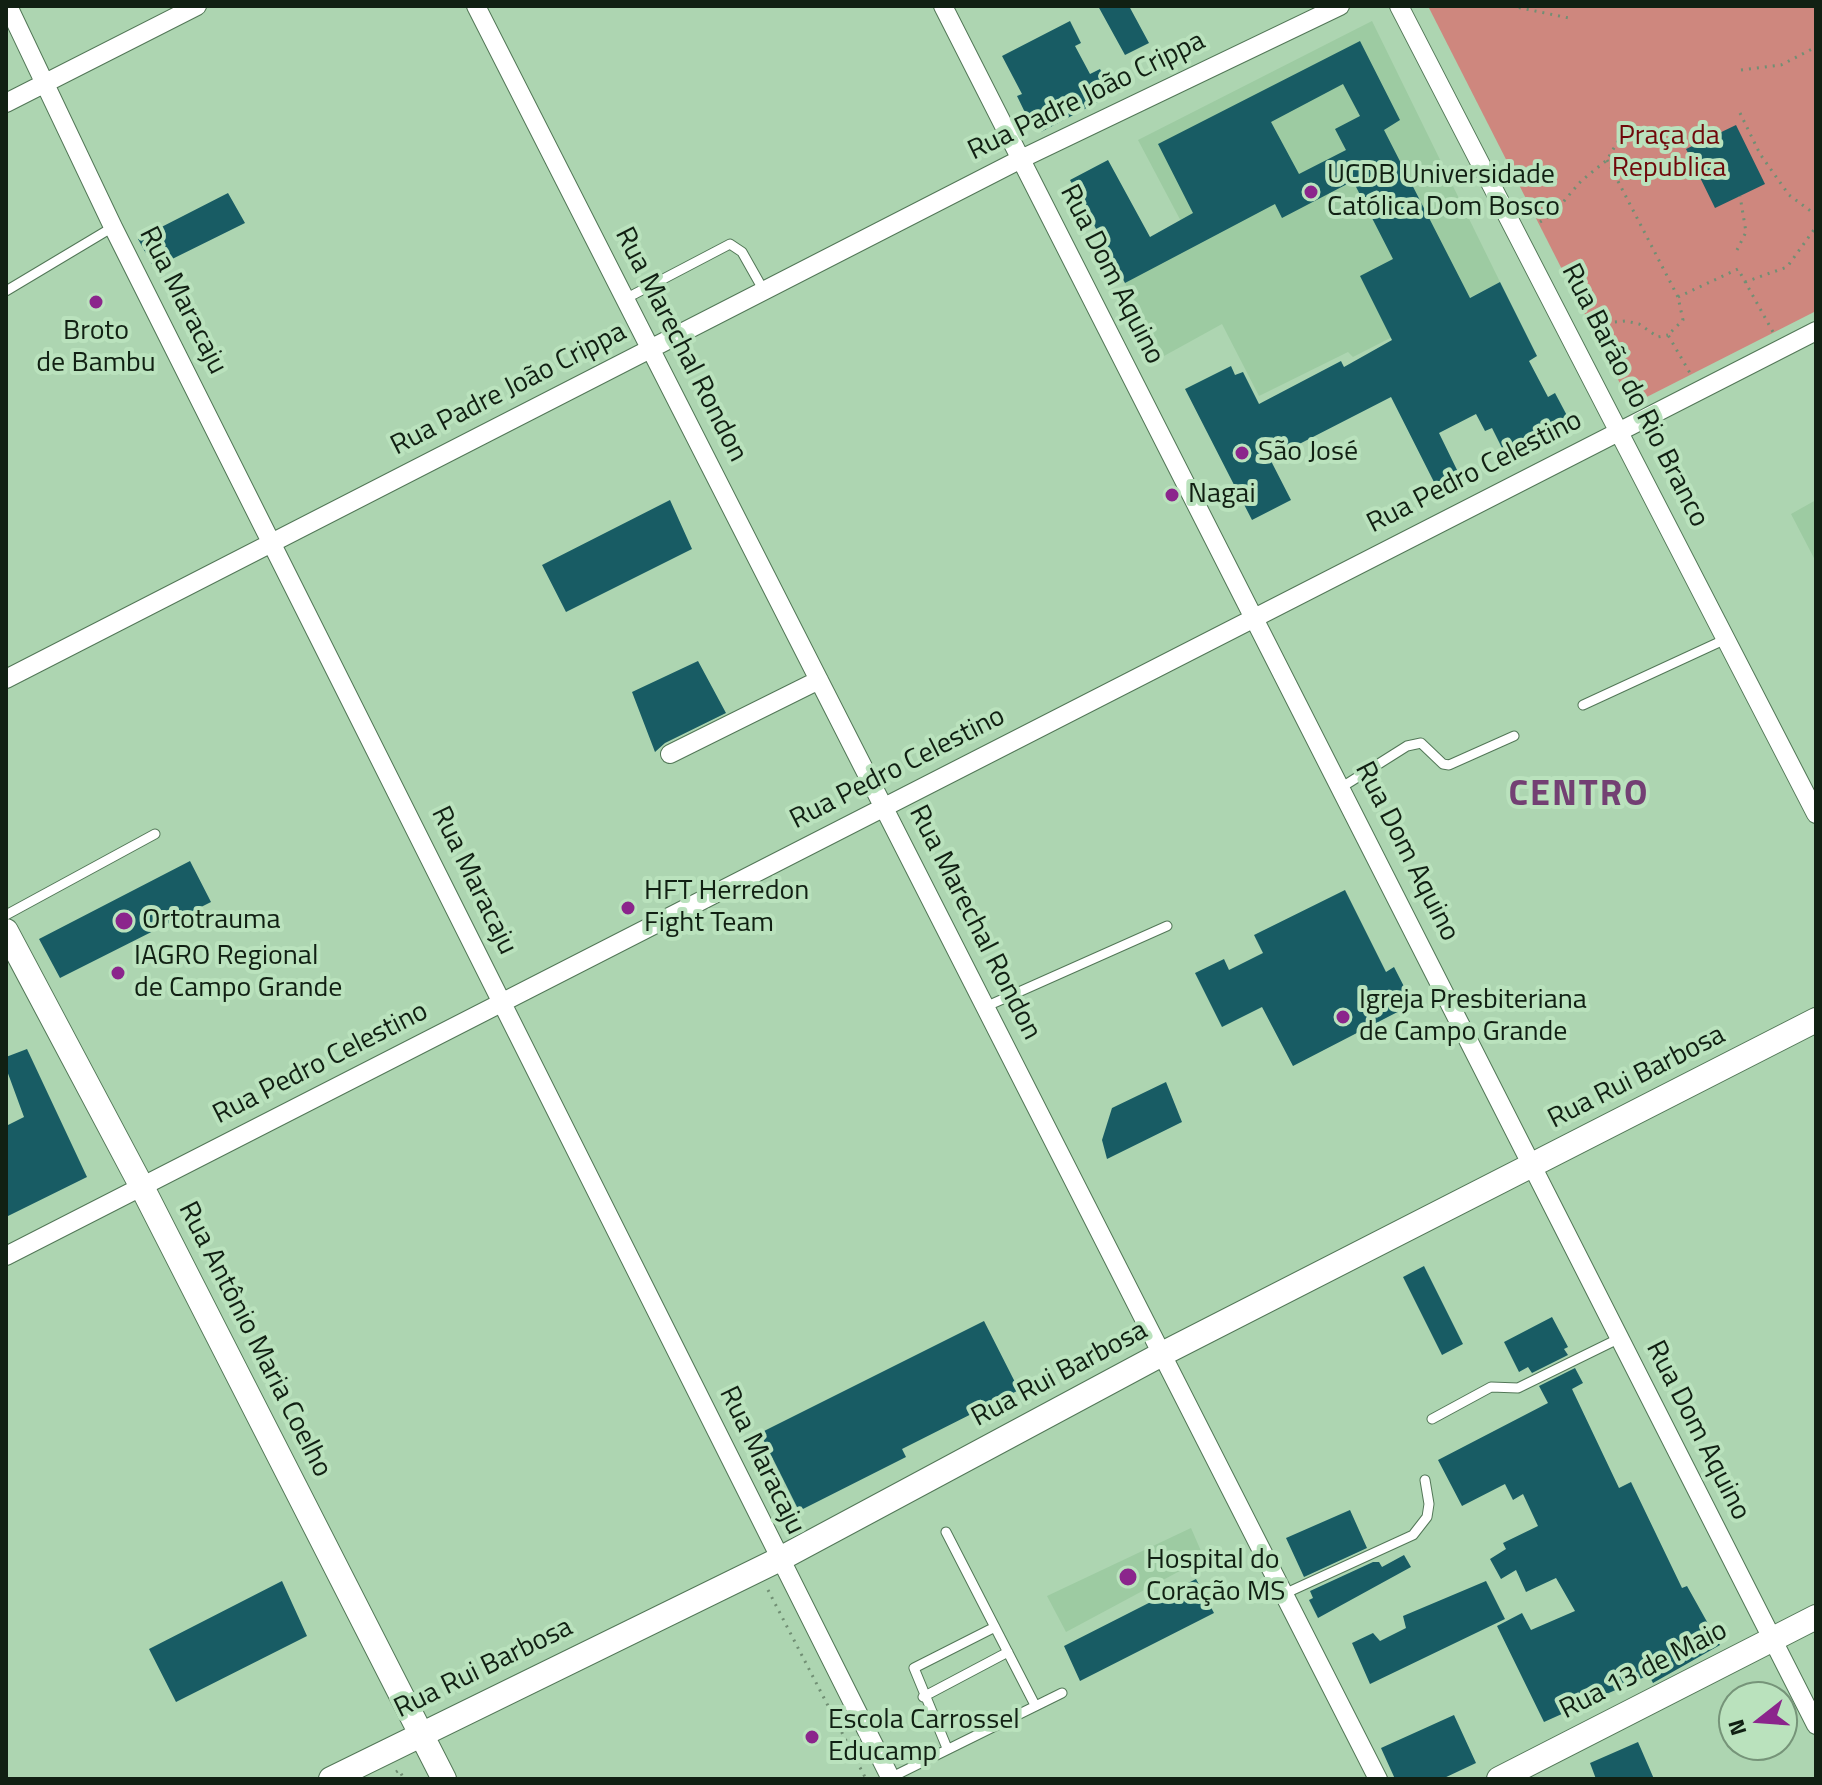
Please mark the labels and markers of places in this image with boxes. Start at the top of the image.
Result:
place label: UCDB Universidade Católica Dom Bosco [1327,159,1560,225]
marker: UCDB Universidade Católica Dom Bosco [1302,183,1320,201]
marker: Broto de Bambu [87,293,105,311]
place label: Broto de Bambu [36,315,156,381]
place label: São José [1258,436,1358,470]
marker: São José [1233,444,1251,462]
place label: Nagai [1188,478,1256,512]
marker: Nagai [1163,486,1181,504]
place label: HFT Herredon Fight Team [644,875,809,941]
marker: HFT Herredon Fight Team [619,899,637,917]
place label: Ortotrauma [142,904,281,938]
marker: Ortotrauma [113,910,135,932]
place label: IAGRO Regional de Campo Grande [134,940,342,1006]
marker: IAGRO Regional de Campo Grande [109,964,127,982]
place label: Igreja Presbiteriana de Campo Grande [1359,984,1587,1050]
marker: Igreja Presbiteriana de Campo Grande [1334,1008,1352,1026]
place label: Hospital do Coração MS [1146,1544,1285,1610]
marker: Hospital do Coração MS [1117,1566,1139,1588]
place label: Escola Carrossel Educamp [828,1704,1020,1770]
marker: Escola Carrossel Educamp [803,1728,821,1746]

